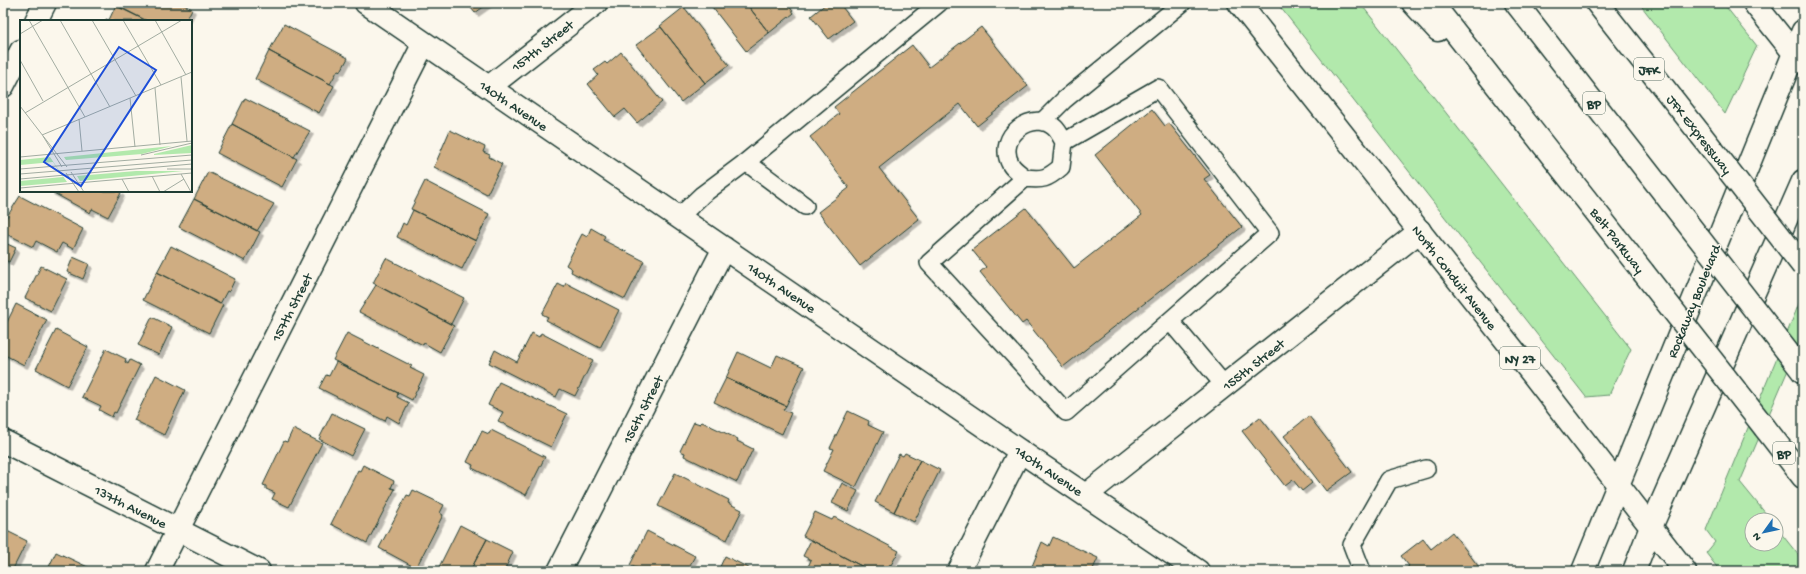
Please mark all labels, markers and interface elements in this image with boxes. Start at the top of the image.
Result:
street label: 157th Street [508,17,579,77]
inset map [20,20,192,192]
road number: JFK [1634,58,1664,80]
street label: 140th Avenue [474,77,551,137]
road number: BP [1583,92,1605,114]
street label: JFK Expressway [1662,92,1735,179]
street label: Belt Parkway [1584,205,1647,278]
street label: North Conduit Avenue [1407,223,1500,335]
street label: Rockaway Boulevard [1665,241,1726,361]
street label: 140th Avenue [742,259,819,319]
street label: 157th Street [268,270,318,346]
street label: 155th Street [1219,336,1290,396]
road number: NY 27 [1500,347,1540,369]
street label: 156th Street [619,372,669,448]
street label: 140th Avenue [1009,442,1086,502]
road number: BP [1773,442,1795,464]
street label: 137th Avenue [90,482,170,534]
north arrow [1744,512,1784,552]
text: N [1750,530,1764,543]

